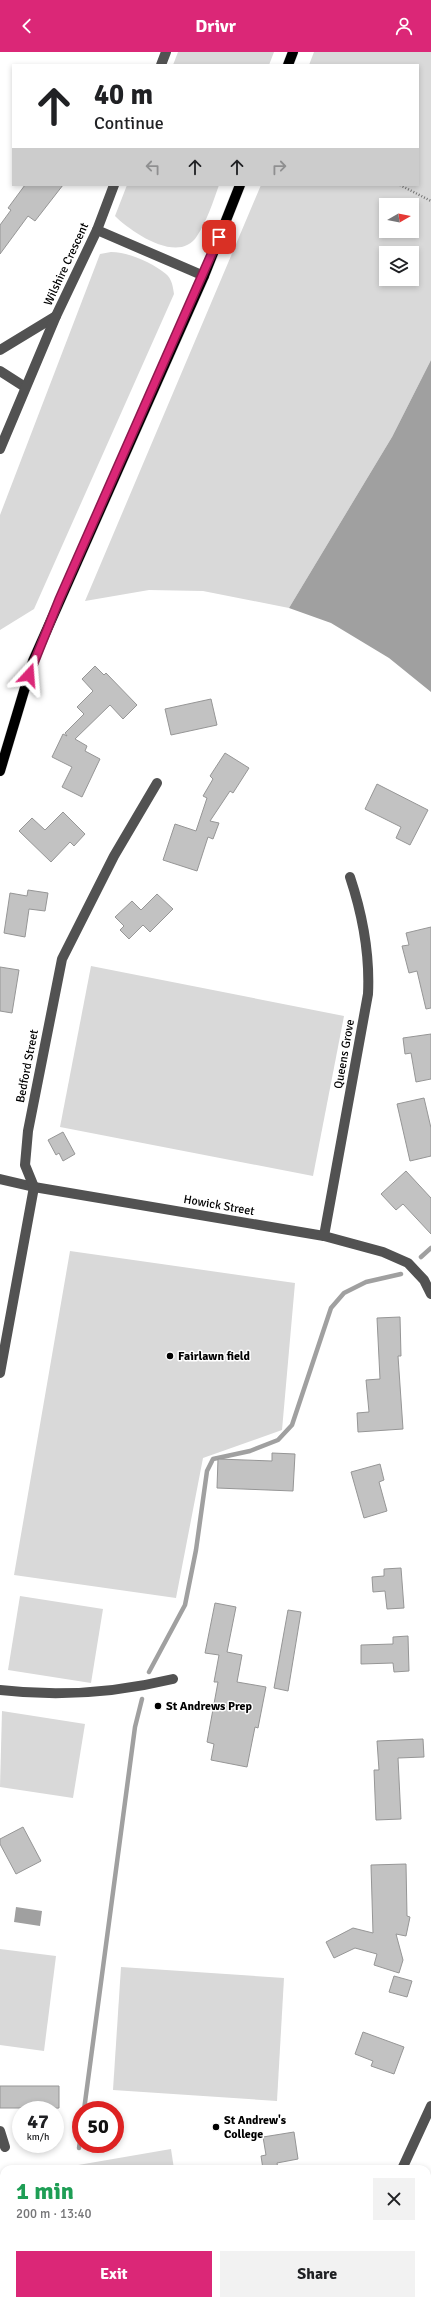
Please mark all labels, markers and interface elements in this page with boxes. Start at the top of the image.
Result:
icon: back [16,15,38,37]
text: Drivr [195,15,236,37]
icon: person [393,15,415,37]
text: 40 m [94,78,153,112]
icon: ahead [28,80,80,132]
text: Continue [94,112,164,134]
icon: left [142,156,164,178]
icon: ahead [184,156,206,178]
icon: ahead [226,156,248,178]
icon: right [268,156,290,178]
north arrow [379,198,419,238]
map controls [379,198,419,286]
street label: Wilshire Crescent [41,220,92,308]
pin [202,220,236,254]
icon: arrive [208,226,230,248]
button: layers [379,246,419,286]
position arrow [8,654,50,696]
street label: Queens Grove [331,1018,358,1090]
street label: Bedford Street [13,1028,42,1104]
street label: Howick Street [182,1192,256,1219]
place label: Fairlawn field [178,1349,251,1364]
marker: Fairlawn field [165,1351,175,1361]
place label: St Andrews Prep [166,1699,252,1714]
marker: St Andrews Prep [153,1701,163,1711]
speed limit sign: 50 [72,2101,124,2153]
text: 47 [27,2109,49,2134]
place label: St Andrew's College [224,2113,287,2142]
marker: St Andrew's College [211,2122,221,2132]
text: km/h [27,2131,49,2143]
text: 1 min [16,2176,74,2206]
button: close [373,2178,415,2220]
text: 200 m · 13:40 [16,2206,92,2222]
button: Exit [16,2251,212,2297]
button: Share [220,2251,415,2297]

